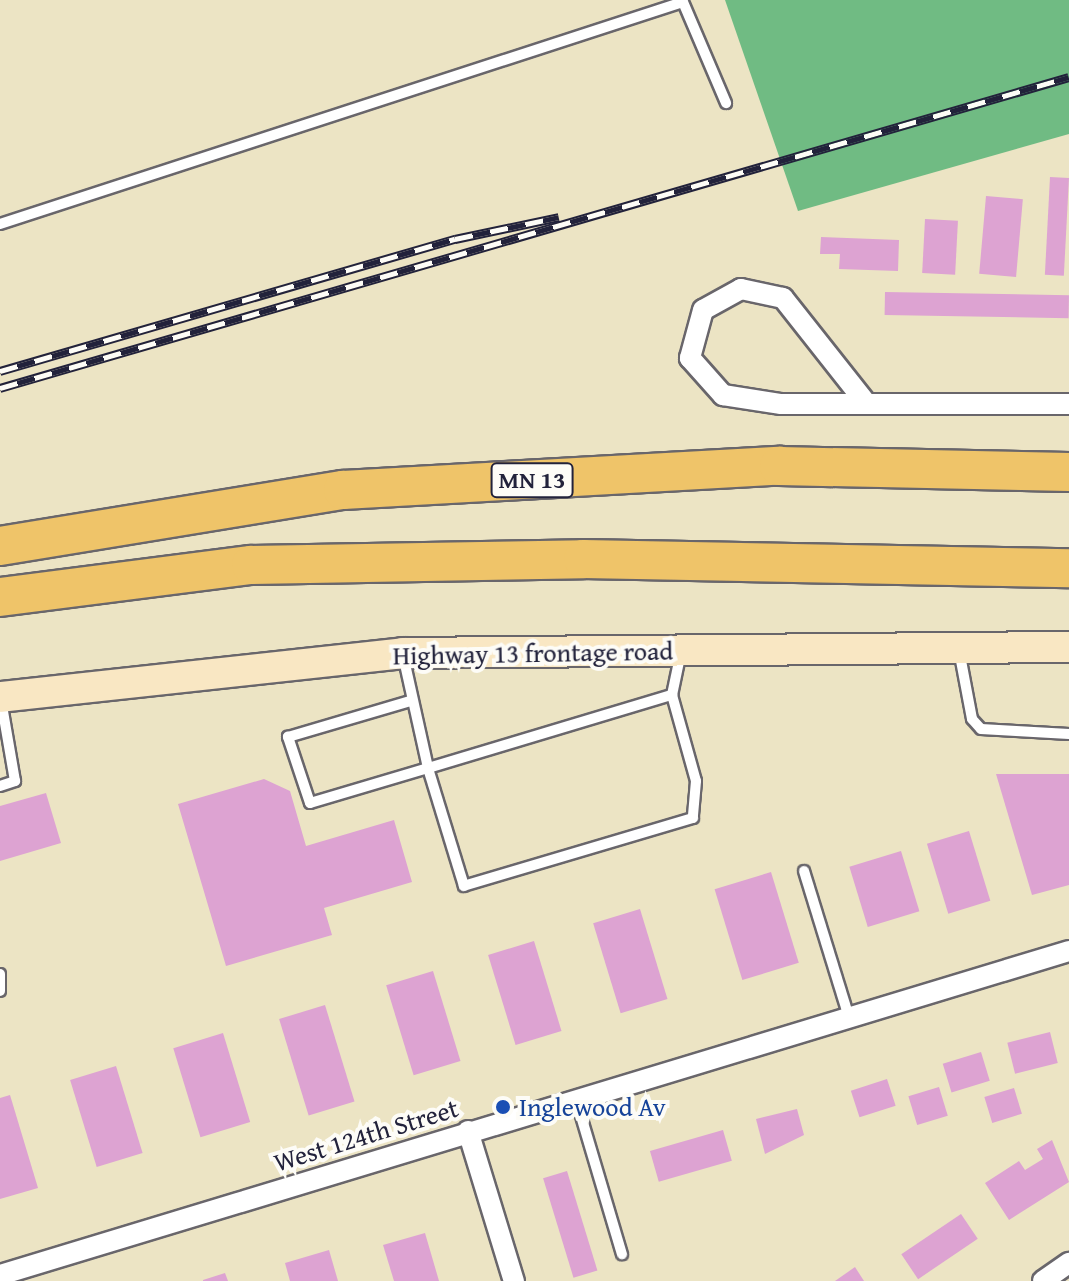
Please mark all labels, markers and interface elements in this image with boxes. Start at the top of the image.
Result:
road number: MN 13 [490,460,574,500]
street label: Highway 13 frontage road [393,635,673,671]
place label: Inglewood Av [519,1091,666,1123]
street label: West 124th Street [270,1092,462,1178]
marker: Inglewood Av [494,1098,512,1116]

